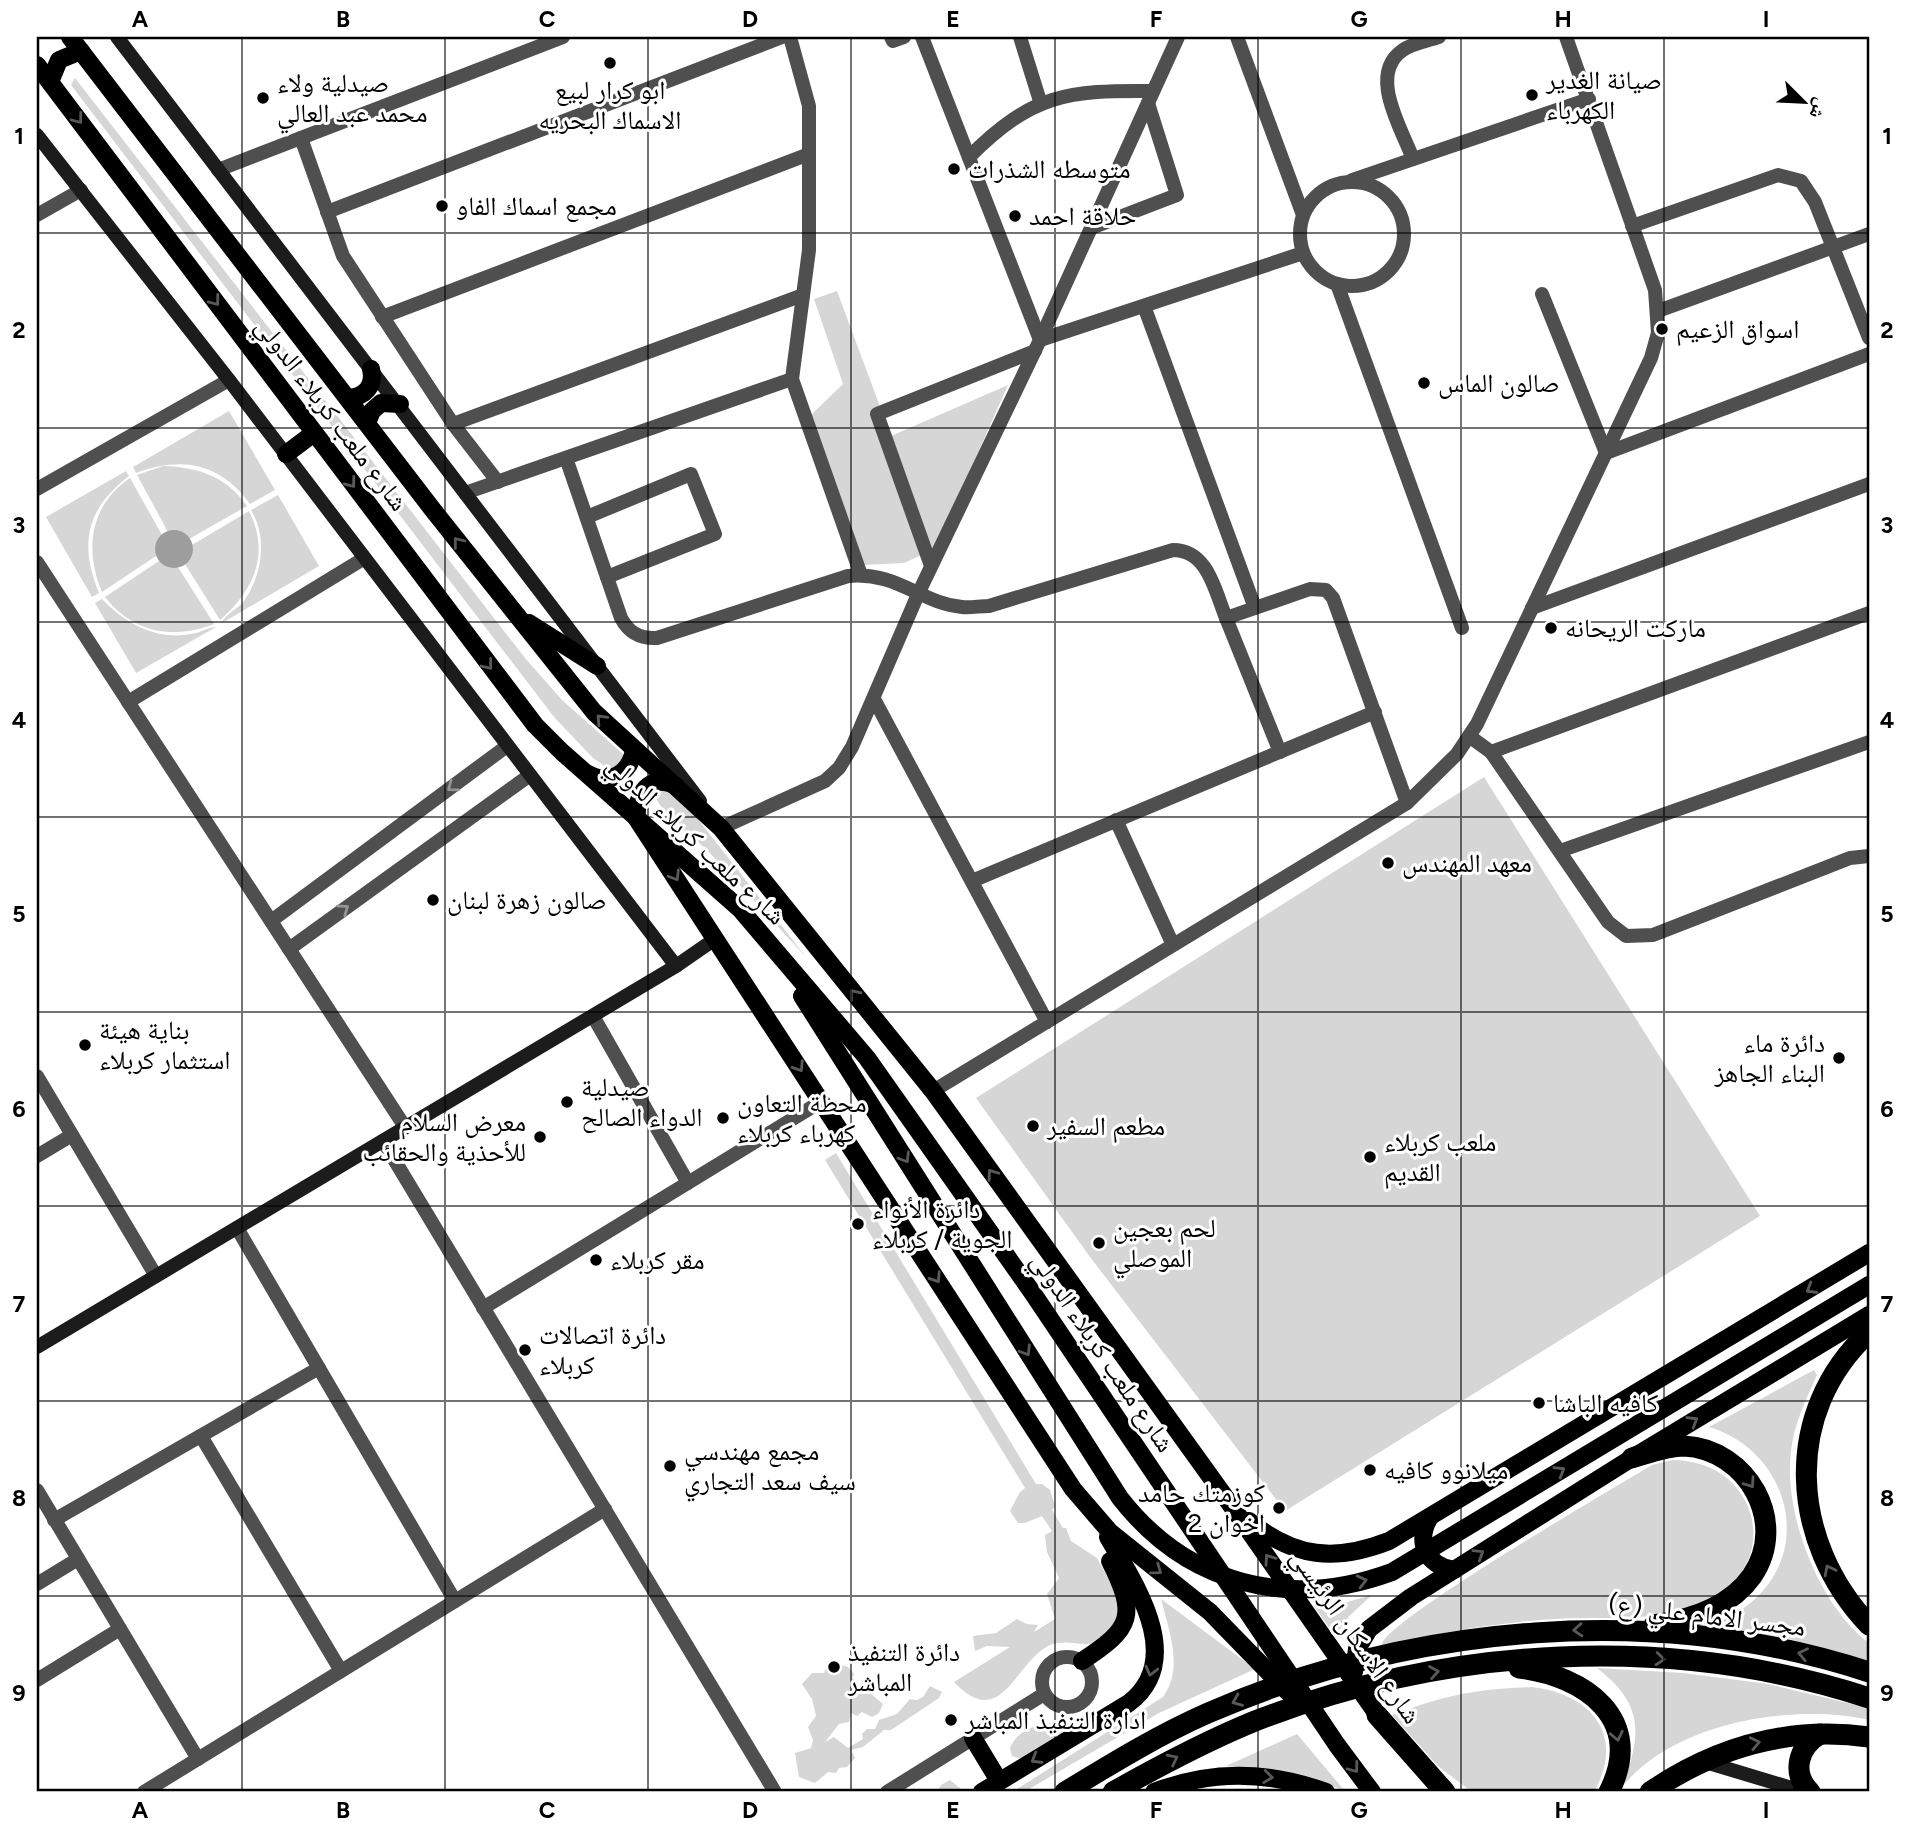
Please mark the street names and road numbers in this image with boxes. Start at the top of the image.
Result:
street label: شارع ملعب كربلاء الدولي [245,311,415,520]
street label: شارع ملعب كربلاء الدولي [596,748,793,935]
street label: شارع ملعب كربلاء الدولي [1020,1246,1182,1461]
street label: شارع الاسكان الرئيسي [1280,1542,1428,1732]
street label: مجسر الامام علي (ع) [1606,1587,1807,1648]

